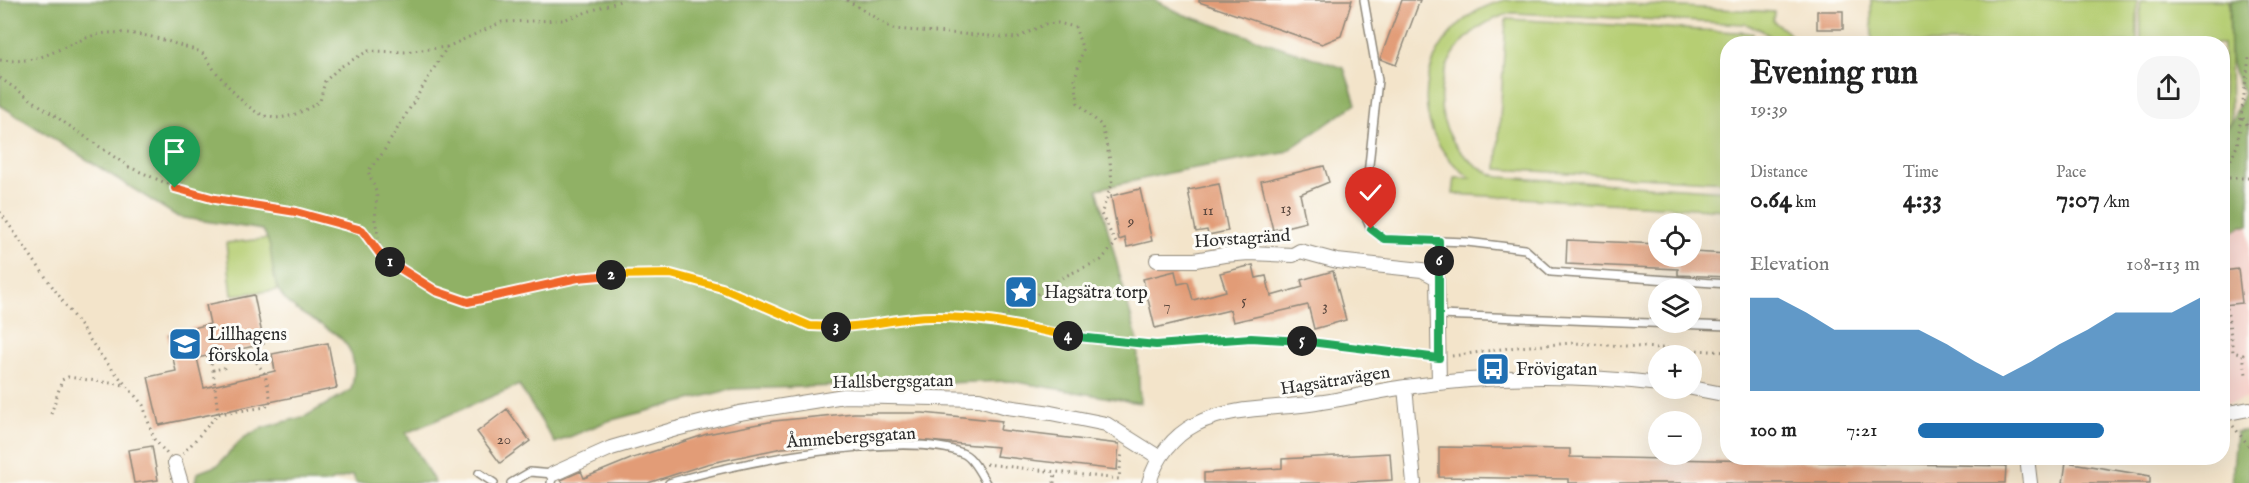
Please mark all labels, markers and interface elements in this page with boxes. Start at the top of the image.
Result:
text: Evening run [1750,53,1918,95]
button: share [2137,56,2200,119]
text: 19:39 [1750,97,1788,122]
pin [149,126,200,188]
icon: arrive [158,135,191,168]
text: Distance [1750,163,1808,183]
text: Time [1903,163,1939,183]
text: Pace [2056,163,2086,183]
pin [1345,167,1396,229]
icon: check [1354,176,1387,209]
text: 0.64 [1750,183,1792,216]
text: 4:33 [1903,183,1942,216]
text: 7:07 [2056,183,2100,216]
text: km [1792,193,1816,213]
text: /km [2100,193,2130,213]
house number: 13 [1280,199,1292,218]
house number: 11 [1202,201,1214,220]
house number: 9 [1127,212,1134,231]
map controls [1648,213,1702,465]
button: locate [1648,213,1702,267]
street label: Hovstagränd [1193,225,1291,254]
pin: 6 [1424,246,1454,276]
pin: 1 [375,247,405,277]
text: 6 [1436,251,1442,271]
text: 1 [387,252,393,272]
text: Elevation [1750,252,1829,277]
text: 108–113 m [2126,252,2200,277]
pin: 2 [596,260,626,290]
text: 2 [607,265,615,285]
place icon: Hagsätra torp [1003,274,1039,310]
button: layers [1648,279,1702,333]
place label: Hagsätra torp [1044,282,1148,305]
house number: 5 [1241,291,1247,310]
house number: 7 [1163,296,1171,315]
house number: 3 [1322,297,1328,316]
pin: 3 [821,312,851,342]
text: 3 [833,317,839,337]
pin: 4 [1053,321,1083,351]
place label: Lillhagens förskola [208,324,287,368]
school or university icon: Lillhagens förskola [167,326,203,362]
text: 4 [1064,326,1072,346]
pin: 5 [1287,326,1317,356]
text: 5 [1299,331,1305,351]
button: + [1648,345,1702,399]
bus stop icon: Frövigatan [1475,351,1511,387]
place label: Frövigatan [1516,359,1598,382]
street label: Hagsätravägen [1279,361,1392,402]
street label: Hallsbergsgatan [832,370,954,395]
button: − [1648,411,1702,465]
text: 100 m [1750,418,1797,443]
text: 7:21 [1846,418,1877,443]
street label: Åmmebergsgatan [784,420,917,455]
house number: 20 [497,430,511,449]

